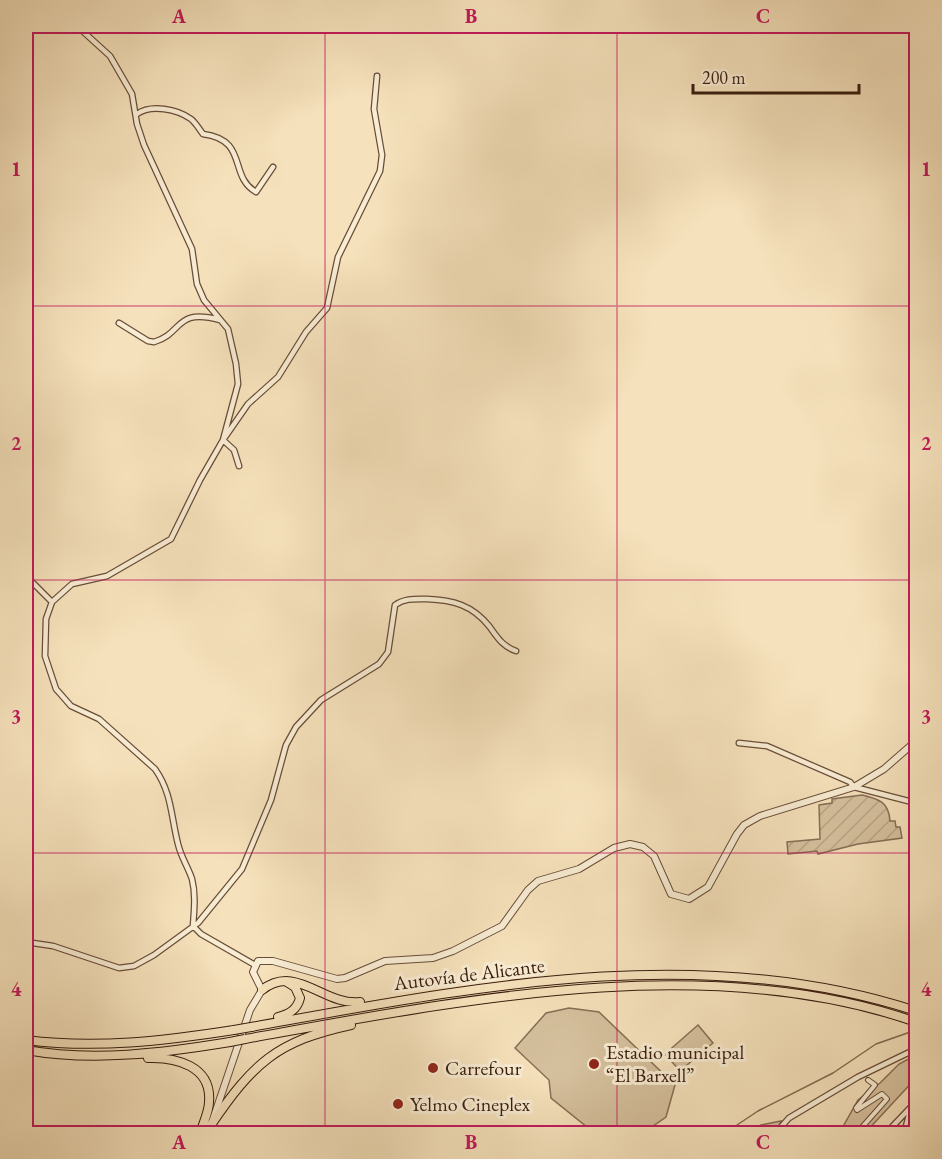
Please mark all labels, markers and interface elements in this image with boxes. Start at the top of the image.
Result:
text: A [171,3,187,29]
text: B [465,3,477,29]
text: C [756,3,770,29]
scale bar [693,57,860,95]
text: 200 m [702,66,746,89]
text: 1 [11,156,21,182]
text: 1 [921,156,931,182]
text: 2 [11,430,22,456]
text: 2 [921,430,932,456]
text: 3 [11,703,21,729]
text: 3 [921,703,931,729]
street label: Autovía de Alicante [391,952,546,996]
text: 4 [11,976,22,1002]
text: 4 [921,976,932,1002]
place label: Estadio municipal “El Barxell” [606,1039,744,1088]
place label: Carrefour [445,1055,522,1081]
marker: Estadio municipal “El Barxell” [587,1057,601,1071]
marker: Carrefour [426,1061,440,1075]
place label: Yelmo Cineplex [410,1091,530,1117]
marker: Yelmo Cineplex [391,1097,405,1111]
text: A [171,1129,187,1155]
text: B [465,1129,477,1155]
text: C [756,1129,770,1155]

